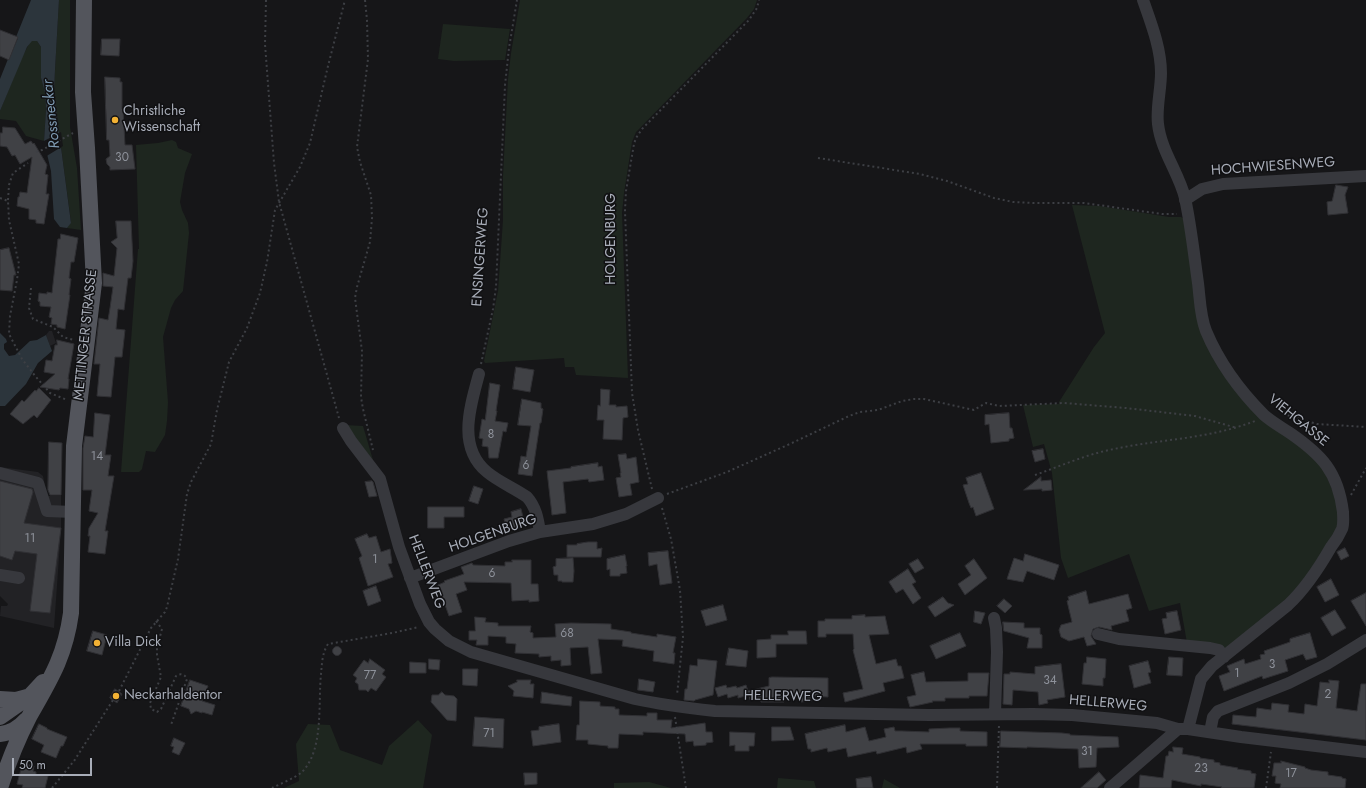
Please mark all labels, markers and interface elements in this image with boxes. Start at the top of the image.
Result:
water label: Rossneckar [39,78,65,150]
place label: Christliche Wissenschaft [123,104,200,136]
marker: Christliche Wissenschaft [110,115,120,125]
house number: 30 [115,151,129,165]
street label: HOCHWIESENWEG [1210,154,1336,180]
street label: HOLGENBURG [604,193,620,285]
street label: ENSINGERWEG [469,207,493,307]
street label: METTINGER STRASSE [71,269,101,401]
street label: VIEHGASSE [1264,391,1332,451]
house number: 8 [488,428,494,442]
house number: 14 [91,450,103,464]
house number: 6 [523,459,529,473]
street label: HOLGENBURG [447,511,539,557]
house number: 11 [25,532,35,546]
street label: HELLERWEG [404,532,448,612]
house number: 1 [372,553,378,567]
house number: 6 [489,567,495,581]
house number: 68 [560,627,574,641]
place label: Villa Dick [105,635,161,651]
marker: Villa Dick [92,638,102,648]
house number: 3 [1269,658,1275,672]
house number: 1 [1234,667,1240,681]
house number: 77 [364,669,376,683]
house number: 34 [1043,674,1057,688]
place label: Neckarhaldentor [124,688,222,704]
street label: HELLERWEG [744,688,822,706]
house number: 2 [1325,688,1331,702]
marker: Neckarhaldentor [111,691,121,701]
street label: HELLERWEG [1068,692,1148,716]
house number: 71 [483,727,495,741]
house number: 31 [1081,745,1093,759]
scale bar [14,750,94,776]
text: 50 m [19,756,46,774]
house number: 23 [1194,762,1208,776]
house number: 17 [1285,767,1297,781]

